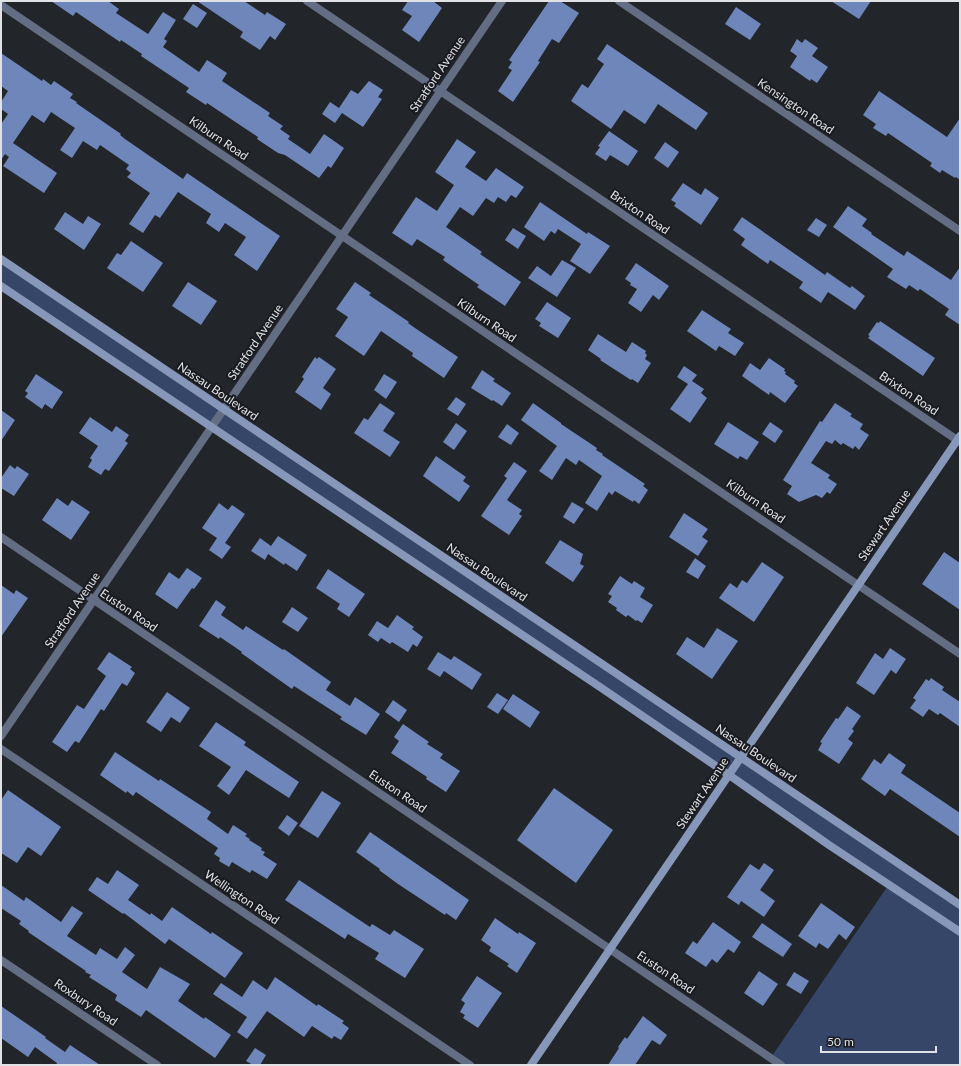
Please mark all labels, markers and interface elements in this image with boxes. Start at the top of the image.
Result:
street label: Stratford Avenue [406,33,468,115]
street label: Kensington Road [755,75,837,137]
street label: Kilburn Road [187,113,251,163]
street label: Brixton Road [607,187,673,237]
street label: Kilburn Road [455,295,519,345]
street label: Stratford Avenue [224,301,286,383]
street label: Nassau Boulevard [175,358,261,424]
street label: Brixton Road [876,368,942,418]
street label: Kilburn Road [724,476,788,526]
street label: Stewart Avenue [855,486,913,564]
street label: Nassau Boulevard [444,539,530,605]
street label: Stratford Avenue [41,569,103,651]
street label: Euston Road [97,585,161,635]
street label: Nassau Boulevard [713,720,799,786]
street label: Stewart Avenue [673,754,731,832]
street label: Euston Road [366,766,430,816]
street label: Wellington Road [202,866,282,928]
street label: Euston Road [634,947,698,997]
street label: Roxbury Road [52,975,120,1029]
scale bar [821,1028,936,1054]
text: 50 m [827,1034,854,1049]

